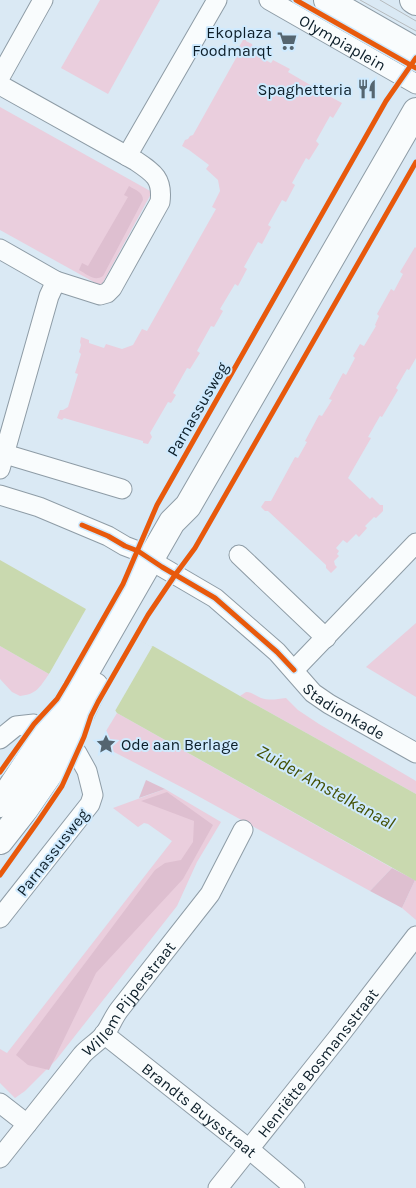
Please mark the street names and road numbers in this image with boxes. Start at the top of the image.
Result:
street label: Olympiaplein [296,10,389,75]
street label: Parnassusweg [163,359,232,460]
street label: Stadionkade [298,679,388,743]
street label: Parnassusweg [12,805,92,900]
street label: Willem Pijperstraat [78,938,179,1060]
street label: Henriëtte Bosmansstraat [253,985,382,1141]
street label: Brandts Buysstraat [138,1059,261,1162]

